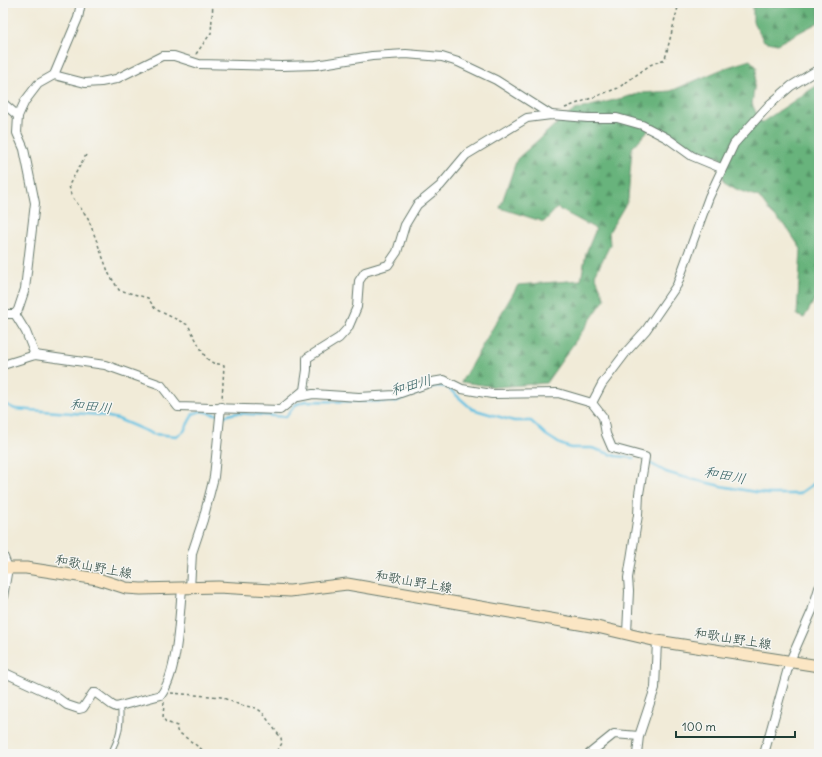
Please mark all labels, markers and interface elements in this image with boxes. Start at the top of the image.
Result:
water label: 和田川 [388,371,434,399]
water label: 和田川 [69,395,113,417]
water label: 和田川 [703,462,747,488]
street label: 和歌山野上線 [54,551,135,582]
street label: 和歌山野上線 [374,566,455,597]
street label: 和歌山野上線 [693,624,774,653]
scale bar [676,713,795,739]
text: 100 m [682,719,716,734]

